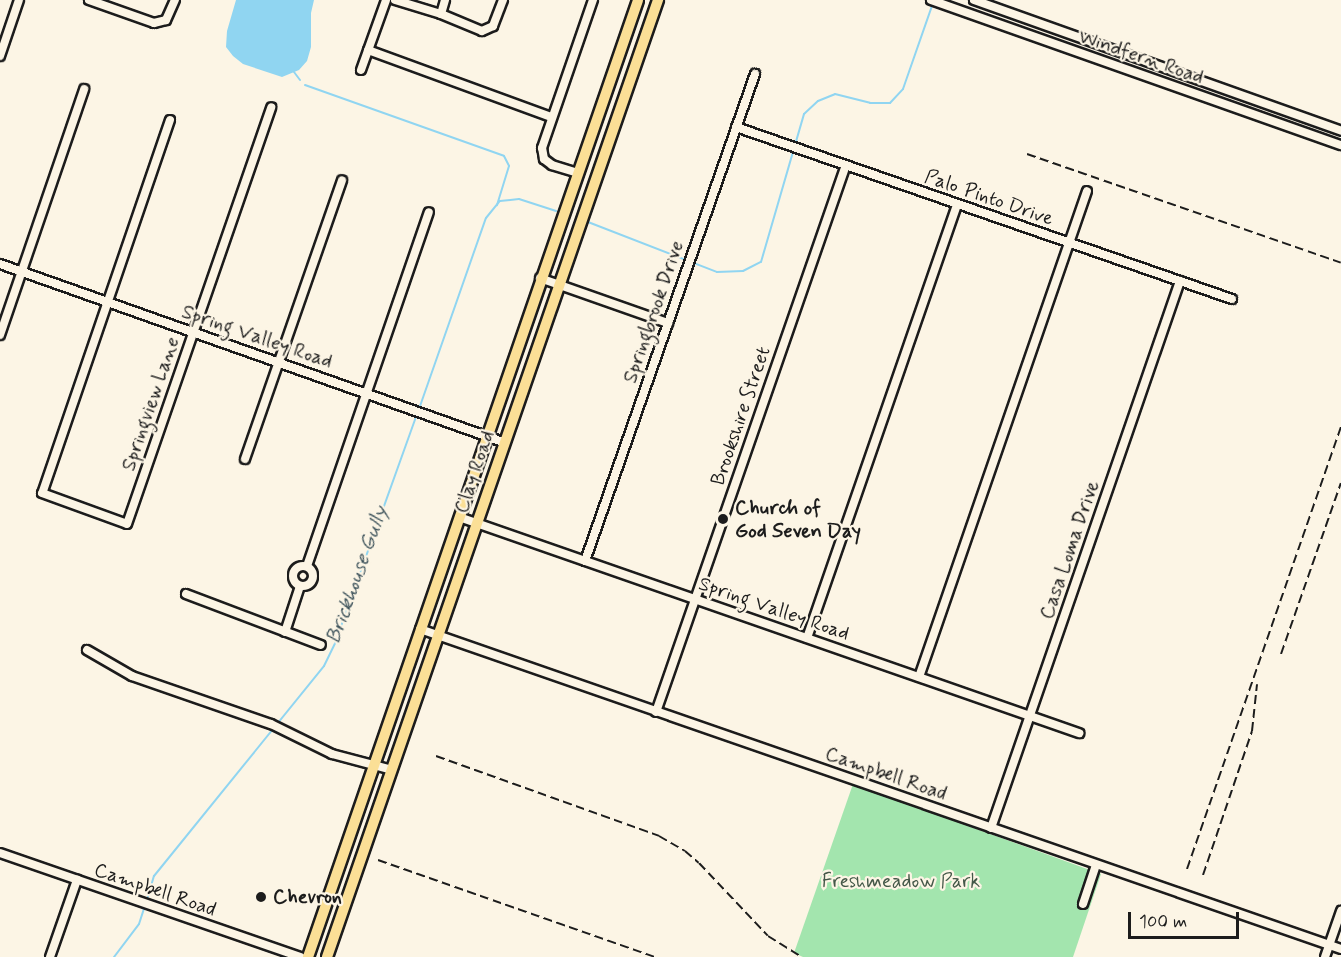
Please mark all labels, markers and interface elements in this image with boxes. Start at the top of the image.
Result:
street label: Windfern Road [1075,24,1207,90]
street label: Palo Pinto Drive [922,165,1056,231]
street label: Springbrook Drive [619,238,689,386]
street label: Spring Valley Road [180,301,334,373]
street label: Springview Lane [117,335,185,473]
street label: Brookshire Street [705,342,777,490]
street label: Clay Road [450,428,500,516]
street label: Casa Loma Drive [1035,476,1105,624]
place label: Church of God Seven Day [735,496,867,543]
water label: Brickhouse Gully [321,505,393,645]
marker: Church of God Seven Day [716,512,730,526]
street label: Spring Valley Road [697,573,851,645]
street label: Campbell Road [822,742,950,806]
street label: Campbell Road [91,858,219,922]
park label: Freshmeadow Park [822,869,980,893]
place label: Chevron [273,885,342,909]
marker: Chevron [254,890,268,904]
scale bar [1131,900,1242,938]
text: 100 m [1139,910,1187,934]

